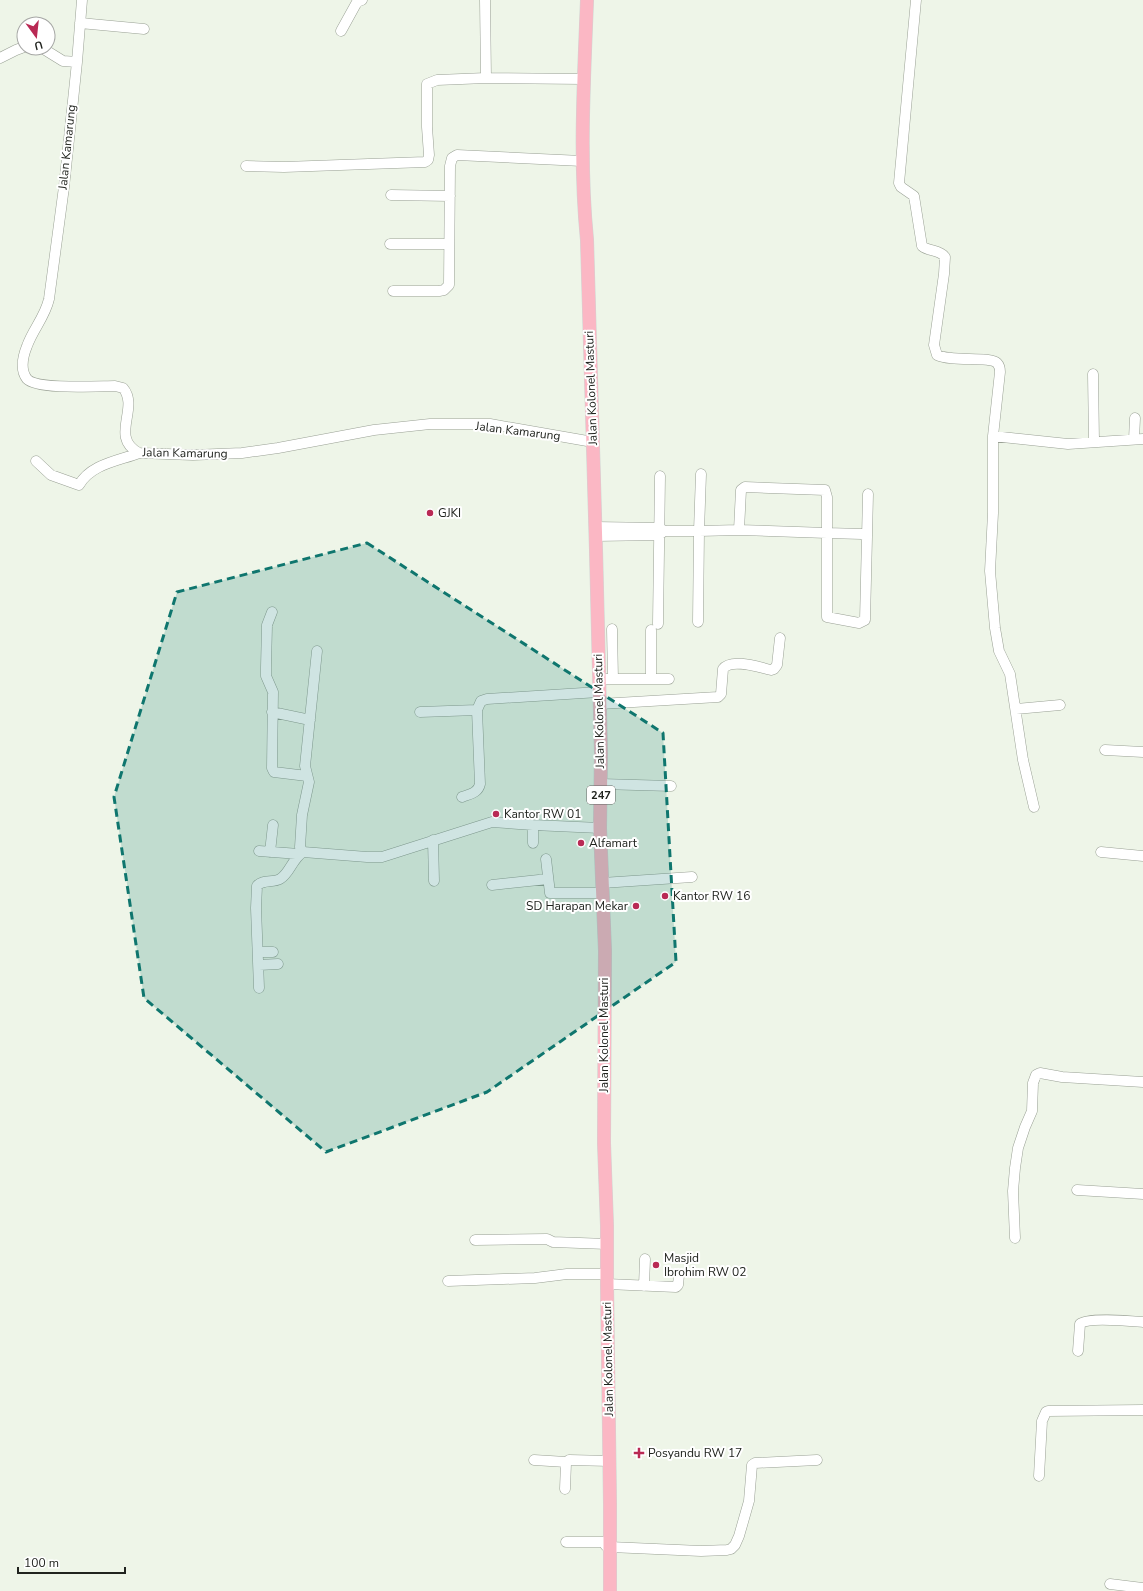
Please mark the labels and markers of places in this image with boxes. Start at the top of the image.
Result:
place label: GJKI [438,505,461,521]
marker: GJKI [425,508,435,518]
place label: Kantor RW 01 [504,806,581,822]
marker: Kantor RW 01 [491,809,501,819]
place label: Alfamart [589,835,638,851]
marker: Alfamart [576,838,586,848]
place label: Kantor RW 16 [673,888,750,904]
marker: Kantor RW 16 [660,891,670,901]
place label: SD Harapan Mekar [526,898,629,914]
marker: SD Harapan Mekar [631,901,641,911]
place label: Masjid Ibrohim RW 02 [664,1250,747,1280]
marker: Masjid Ibrohim RW 02 [651,1260,661,1270]
place label: Posyandu RW 17 [648,1445,742,1461]
marker: Posyandu RW 17 [633,1447,645,1459]

